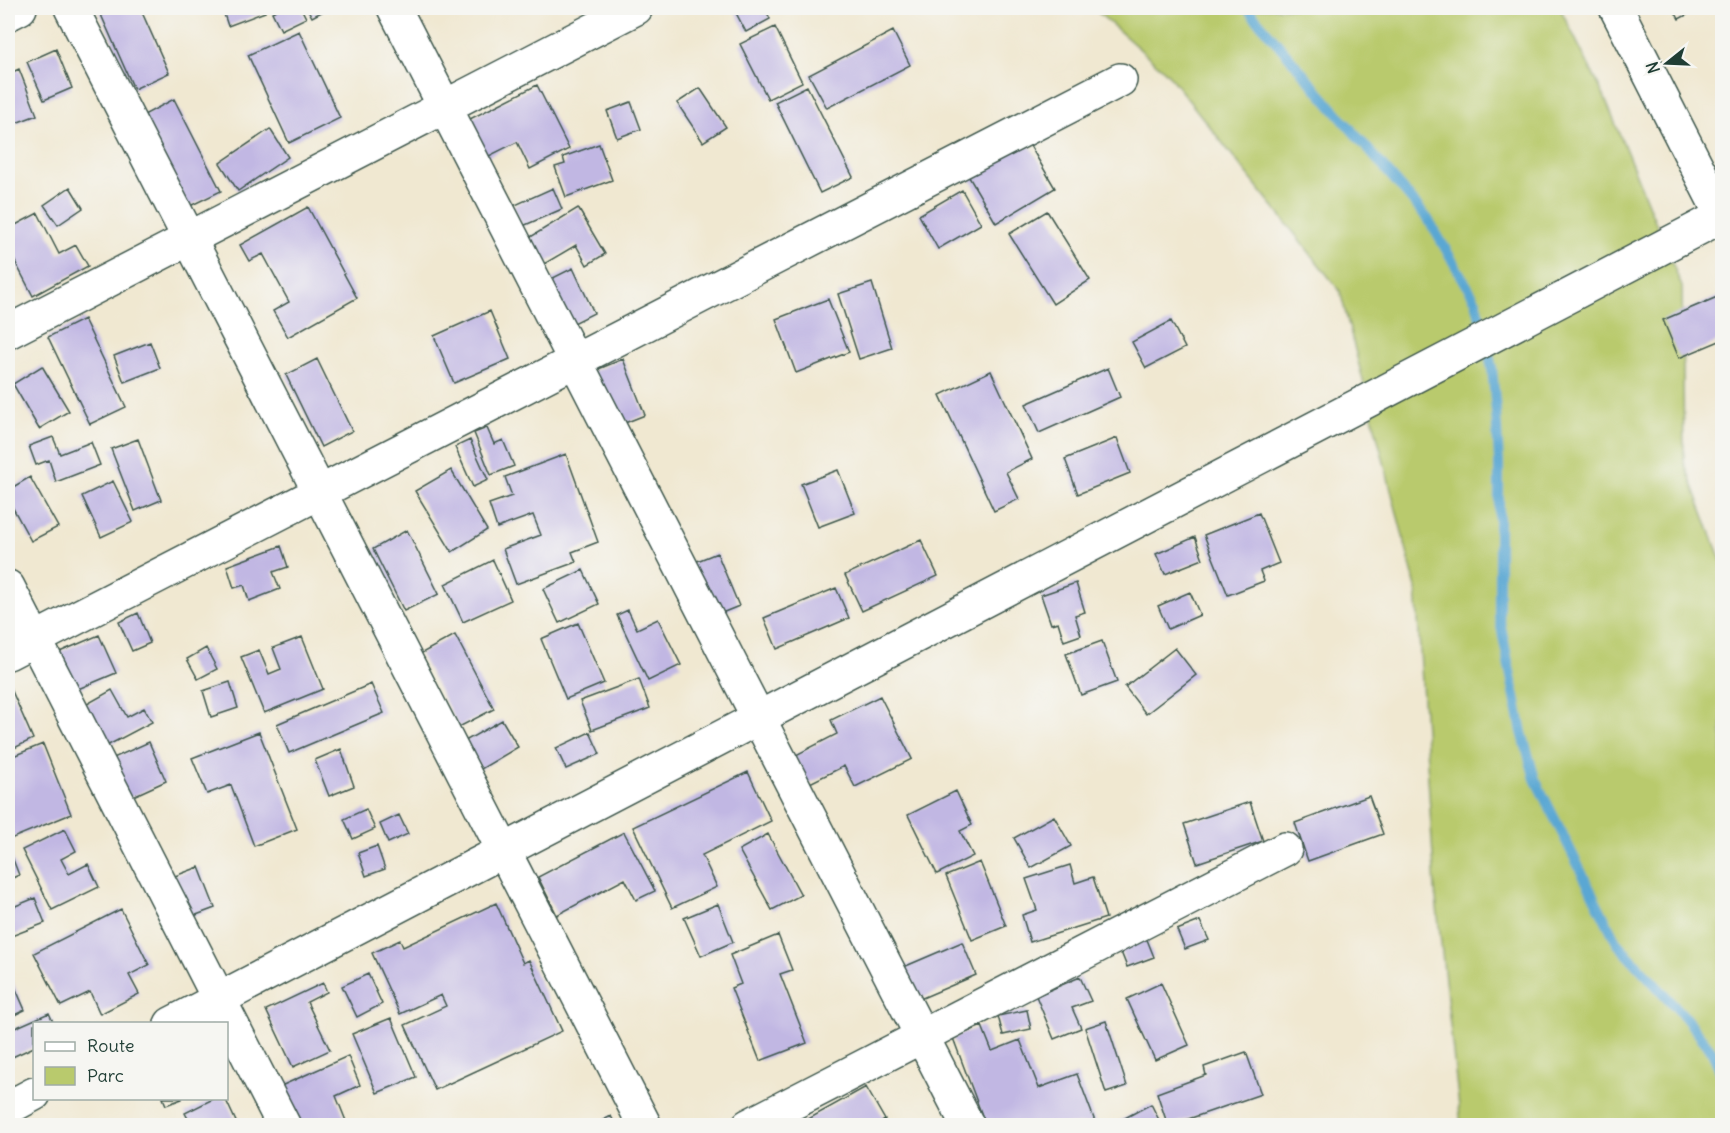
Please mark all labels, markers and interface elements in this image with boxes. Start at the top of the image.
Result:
north arrow [1637,33,1697,93]
text: N [1642,59,1664,76]
legend [33,1022,228,1100]
text: Route [87,1034,135,1057]
text: Parc [87,1064,124,1087]

